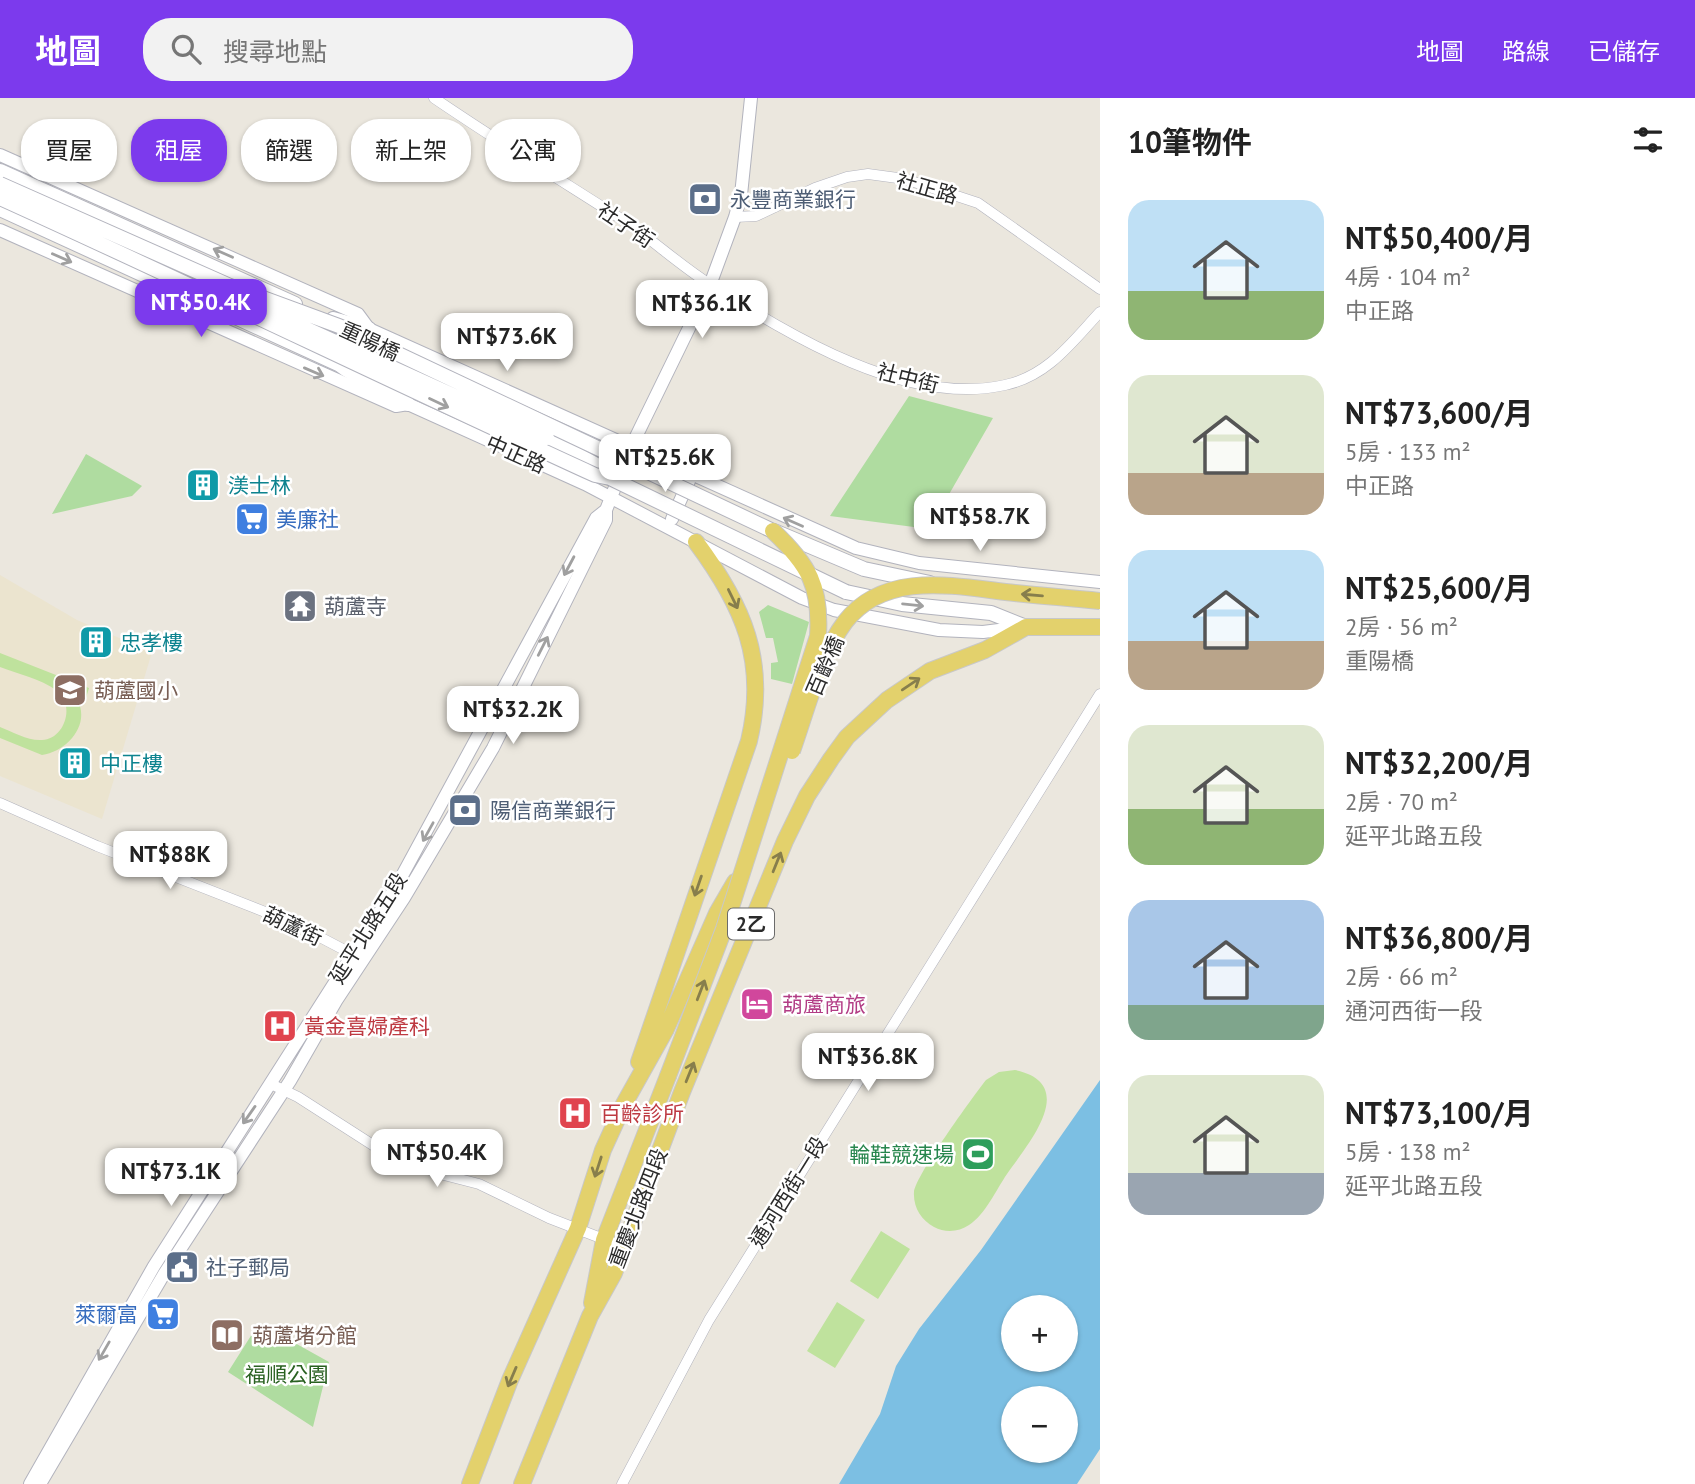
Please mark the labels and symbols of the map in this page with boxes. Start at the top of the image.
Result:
street label: 社正路 [893,166,961,210]
bank icon: 永豐商業銀行 [686,180,724,218]
place label: 永豐商業銀行 [730,186,856,213]
street label: 社子街 [592,196,660,254]
one-way arrow [213,246,234,260]
one-way arrow [51,252,72,265]
pin: NT$50.4K [129,280,273,339]
pin: NT$36.1K [630,280,774,340]
pin: NT$73.6K [435,314,579,373]
street label: 重陽橋 [336,315,404,367]
street label: 社中街 [874,357,942,399]
one-way arrow [303,366,325,379]
one-way arrow [428,397,449,411]
street label: 中正路 [482,429,550,479]
pin: NT$25.6K [593,434,737,494]
building icon: 渼士林 [184,466,222,504]
place label: 渼士林 [228,472,291,499]
pin: NT$58.7K [908,494,1052,553]
supermarket icon: 美廉社 [233,500,271,538]
place label: 美廉社 [276,506,339,533]
one-way arrow [782,515,804,528]
one-way arrow [562,555,576,576]
temple icon: 葫蘆寺 [281,587,319,625]
one-way arrow [727,588,740,609]
one-way arrow [1021,588,1044,601]
place label: 葫蘆寺 [324,593,387,620]
one-way arrow [901,599,924,612]
building icon: 忠孝樓 [77,623,115,661]
place label: 忠孝樓 [120,629,183,656]
street label: 百齡橋 [800,632,850,700]
one-way arrow [536,636,550,657]
school or university icon: 葫蘆國小 [51,671,89,709]
place label: 葫蘆國小 [94,677,178,704]
one-way arrow [901,677,920,691]
pin: NT$32.2K [441,686,585,746]
building icon: 中正樓 [56,744,94,782]
place label: 中正樓 [100,750,163,777]
bank icon: 陽信商業銀行 [446,791,484,829]
place label: 陽信商業銀行 [490,797,616,824]
one-way arrow [420,821,434,841]
pin: NT$88K [113,832,227,891]
one-way arrow [771,851,784,873]
street label: 延平北路五段 [323,867,413,989]
one-way arrow [691,875,703,897]
street label: 葫蘆街 [259,900,327,952]
road number: 2乙 [728,908,774,940]
one-way arrow [696,979,708,1001]
hotel icon: 葫蘆商旅 [738,985,776,1023]
place label: 葫蘆商旅 [782,991,866,1018]
hospital icon: 黃金喜婦產科 [261,1007,299,1045]
place label: 黃金喜婦產科 [304,1013,430,1040]
pin: NT$36.8K [796,1034,940,1093]
one-way arrow [684,1062,697,1083]
hospital icon: 百齡診所 [556,1094,594,1132]
place label: 百齡診所 [600,1100,684,1127]
one-way arrow [242,1105,256,1124]
pin: NT$50.4K [365,1130,509,1189]
street label: 通河西街一段 [743,1131,833,1253]
sports icon: 輪鞋競速場 [959,1135,997,1173]
place label: 輪鞋競速場 [849,1141,954,1168]
street label: 重慶北路四段 [603,1144,673,1272]
pin: NT$73.1K [99,1148,243,1208]
one-way arrow [590,1155,603,1177]
public building icon: 社子郵局 [163,1248,201,1286]
place label: 社子郵局 [206,1254,290,1281]
supermarket icon: 萊爾富 [144,1295,182,1333]
place label: 萊爾富 [75,1301,138,1328]
library icon: 葫蘆堵分館 [208,1316,246,1354]
place label: 葫蘆堵分館 [252,1322,357,1349]
one-way arrow [97,1340,111,1360]
park label: 福順公園 [245,1361,329,1388]
one-way arrow [504,1366,517,1387]

